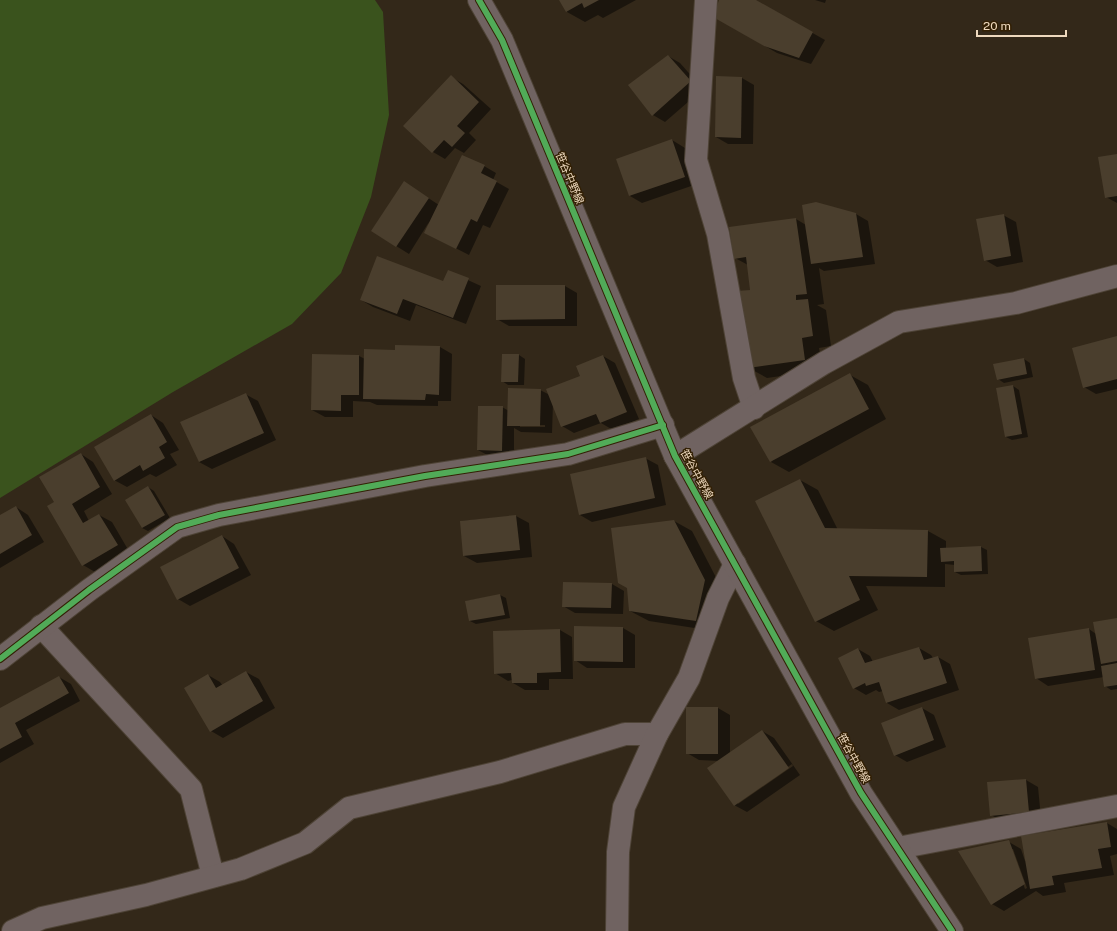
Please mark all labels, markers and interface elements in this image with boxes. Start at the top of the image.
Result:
scale bar [977,12,1066,38]
text: 20 m [983,19,1011,33]
street label: 笹谷中野線 [554,150,586,206]
street label: 笹谷中野線 [678,447,716,501]
street label: 笹谷中野線 [835,731,873,785]

